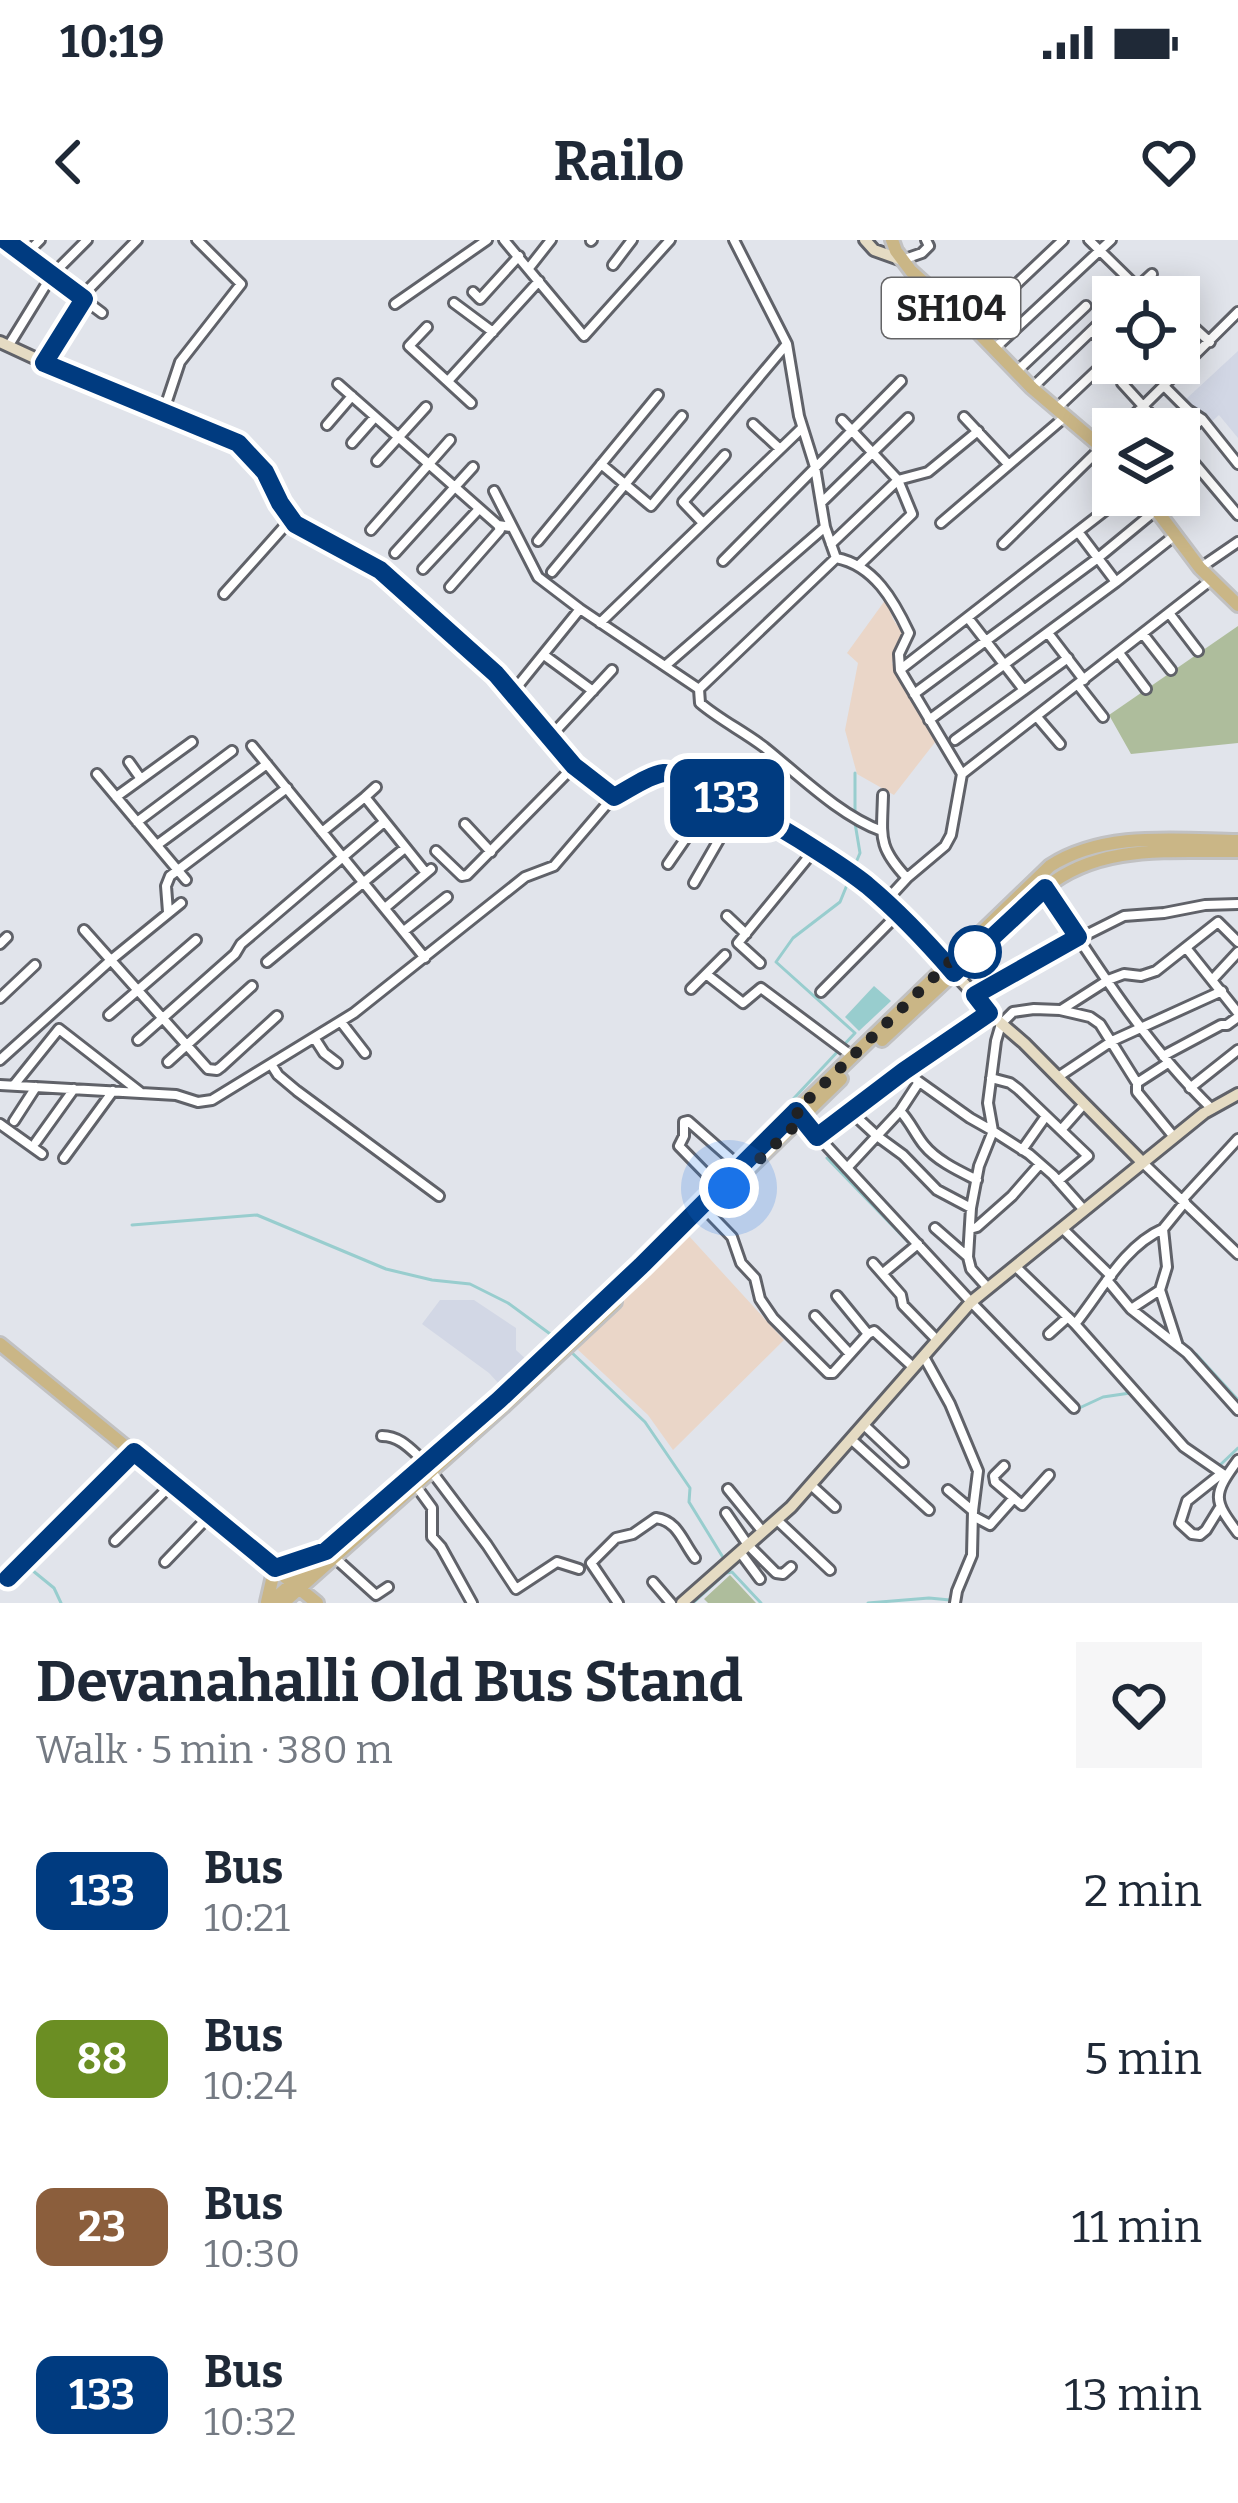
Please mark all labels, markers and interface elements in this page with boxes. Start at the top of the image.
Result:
text: 10:19 [60,15,165,69]
icon: back [36,129,102,195]
icon: heart [1136,129,1202,195]
text: Railo [554,130,684,194]
map controls [1092,276,1200,516]
button: locate [1092,276,1200,384]
road number: SH104 [882,278,1020,338]
button: layers [1092,408,1200,516]
line badge: 133 [658,759,796,837]
text: 133 [694,773,760,823]
unlabelled marker [950,927,1000,977]
your location [699,1158,759,1218]
button: heart [1076,1642,1202,1768]
text: Devanahalli Old Bus Stand [36,1648,743,1716]
text: Walk · 5 min · 380 m [36,1727,393,1773]
text: Bus [204,1841,283,1895]
text: 2 min [1084,1864,1202,1918]
text: 133 [69,1866,135,1916]
text: 10:21 [204,1895,290,1941]
text: Bus [204,2009,283,2063]
text: 5 min [1084,2032,1202,2086]
text: 88 [77,2034,127,2084]
text: 10:24 [204,2063,297,2109]
text: Bus [204,2177,283,2231]
text: 11 min [1072,2200,1202,2254]
text: 23 [78,2202,126,2252]
text: 10:30 [204,2231,300,2277]
text: Bus [204,2345,283,2399]
text: 13 min [1064,2368,1202,2422]
text: 133 [69,2370,135,2420]
text: 10:32 [204,2399,297,2445]

